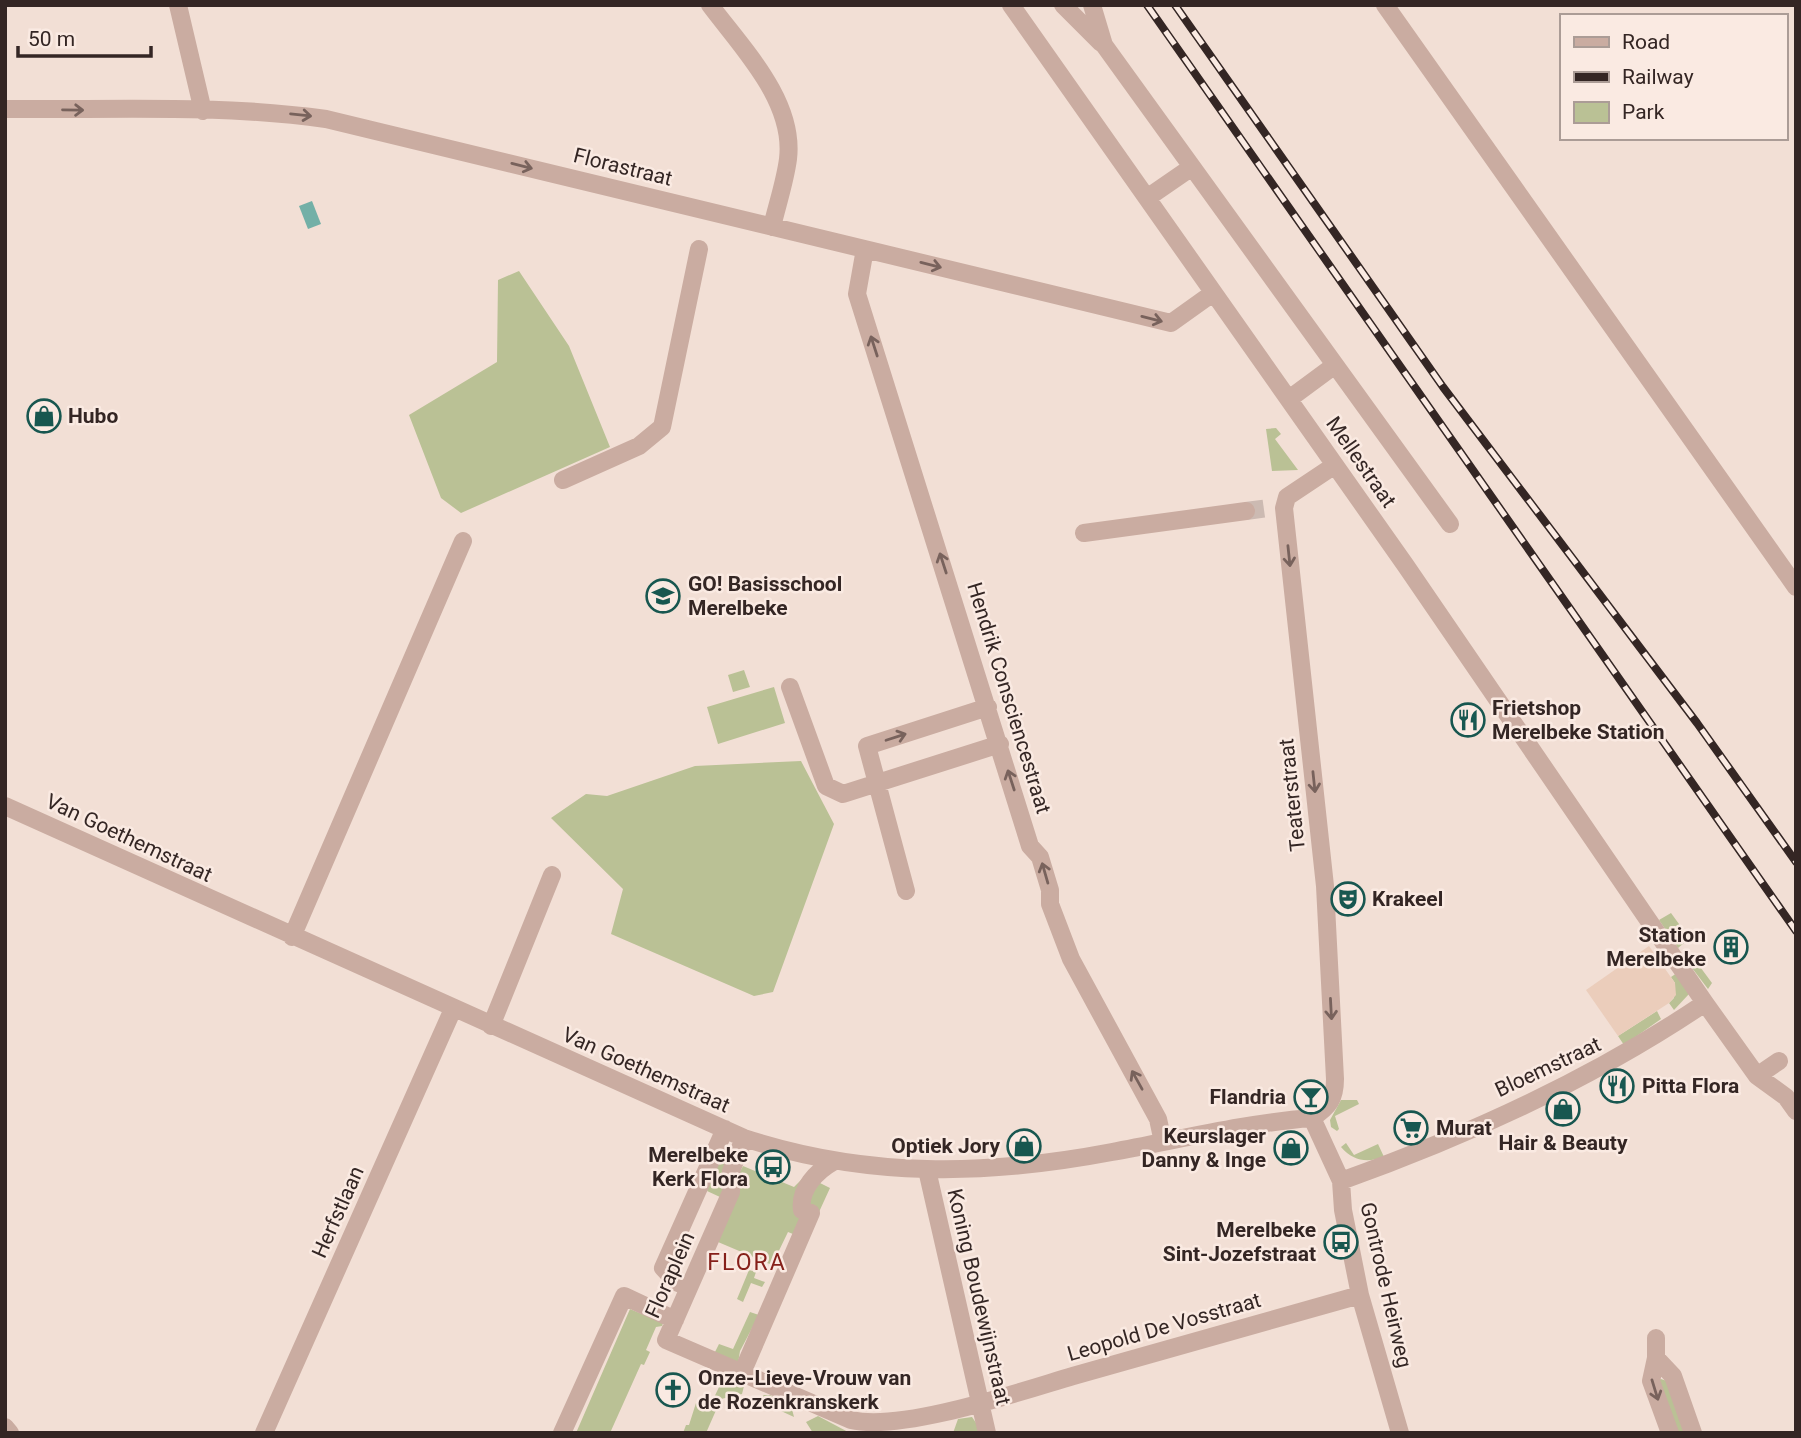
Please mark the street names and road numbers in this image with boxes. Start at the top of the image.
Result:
street label: Florastraat [571,143,675,191]
street label: Mellestraat [1321,412,1401,512]
street label: Hendrik Consciencestraat [962,579,1056,817]
street label: Teaterstraat [1274,737,1310,853]
street label: Van Goethemstraat [42,789,216,887]
street label: Van Goethemstraat [559,1022,734,1118]
street label: Bloemstraat [1491,1032,1605,1102]
street label: Herfstlaan [307,1162,369,1262]
street label: Koning Boudewijnstraat [942,1186,1016,1408]
street label: Gontrode Heirweg [1355,1200,1417,1370]
street label: Floraplein [640,1228,700,1322]
street label: Leopold De Vosstraat [1064,1288,1264,1366]

